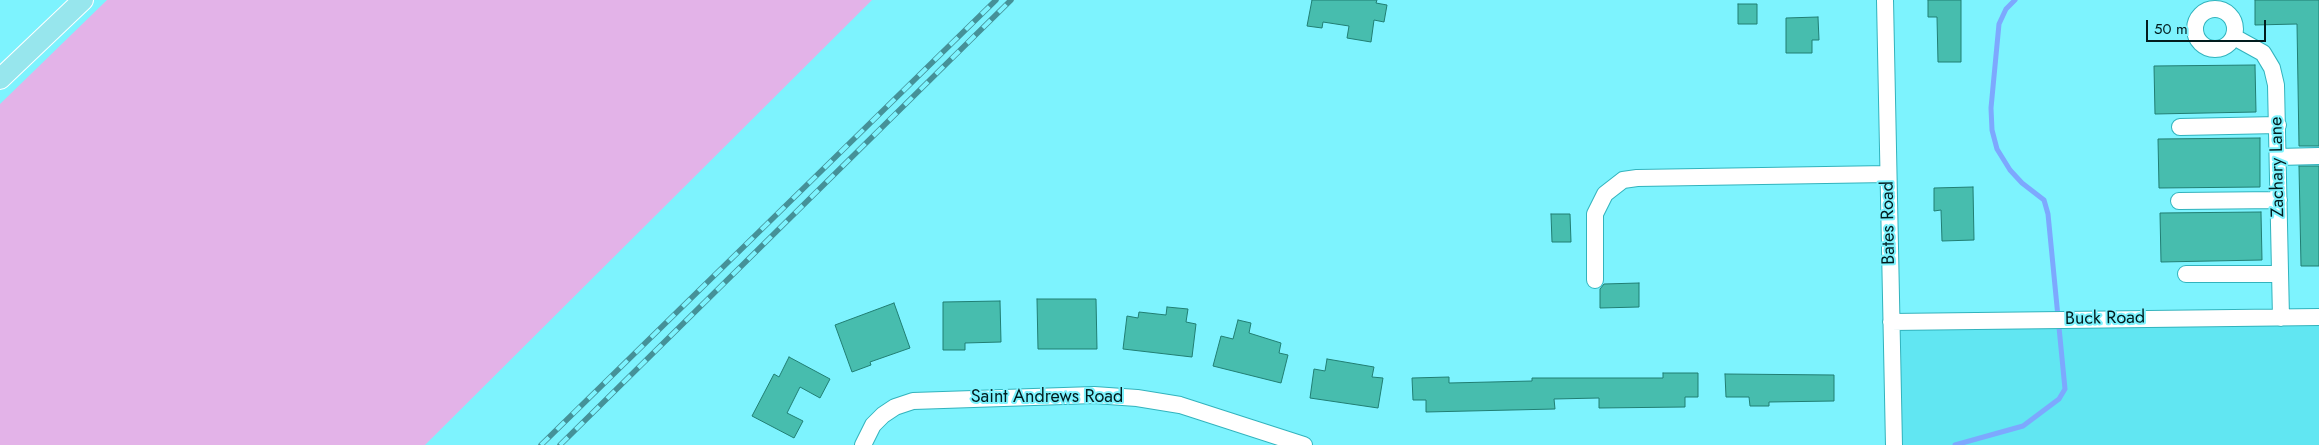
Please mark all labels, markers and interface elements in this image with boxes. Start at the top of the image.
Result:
scale bar [2149,10,2269,42]
text: 50 m [2154,18,2188,40]
street label: Zachary Lane [2266,116,2290,218]
street label: Bates Road [1877,181,1901,265]
street label: Buck Road [2065,308,2145,330]
street label: Saint Andrews Road [971,387,1123,409]

